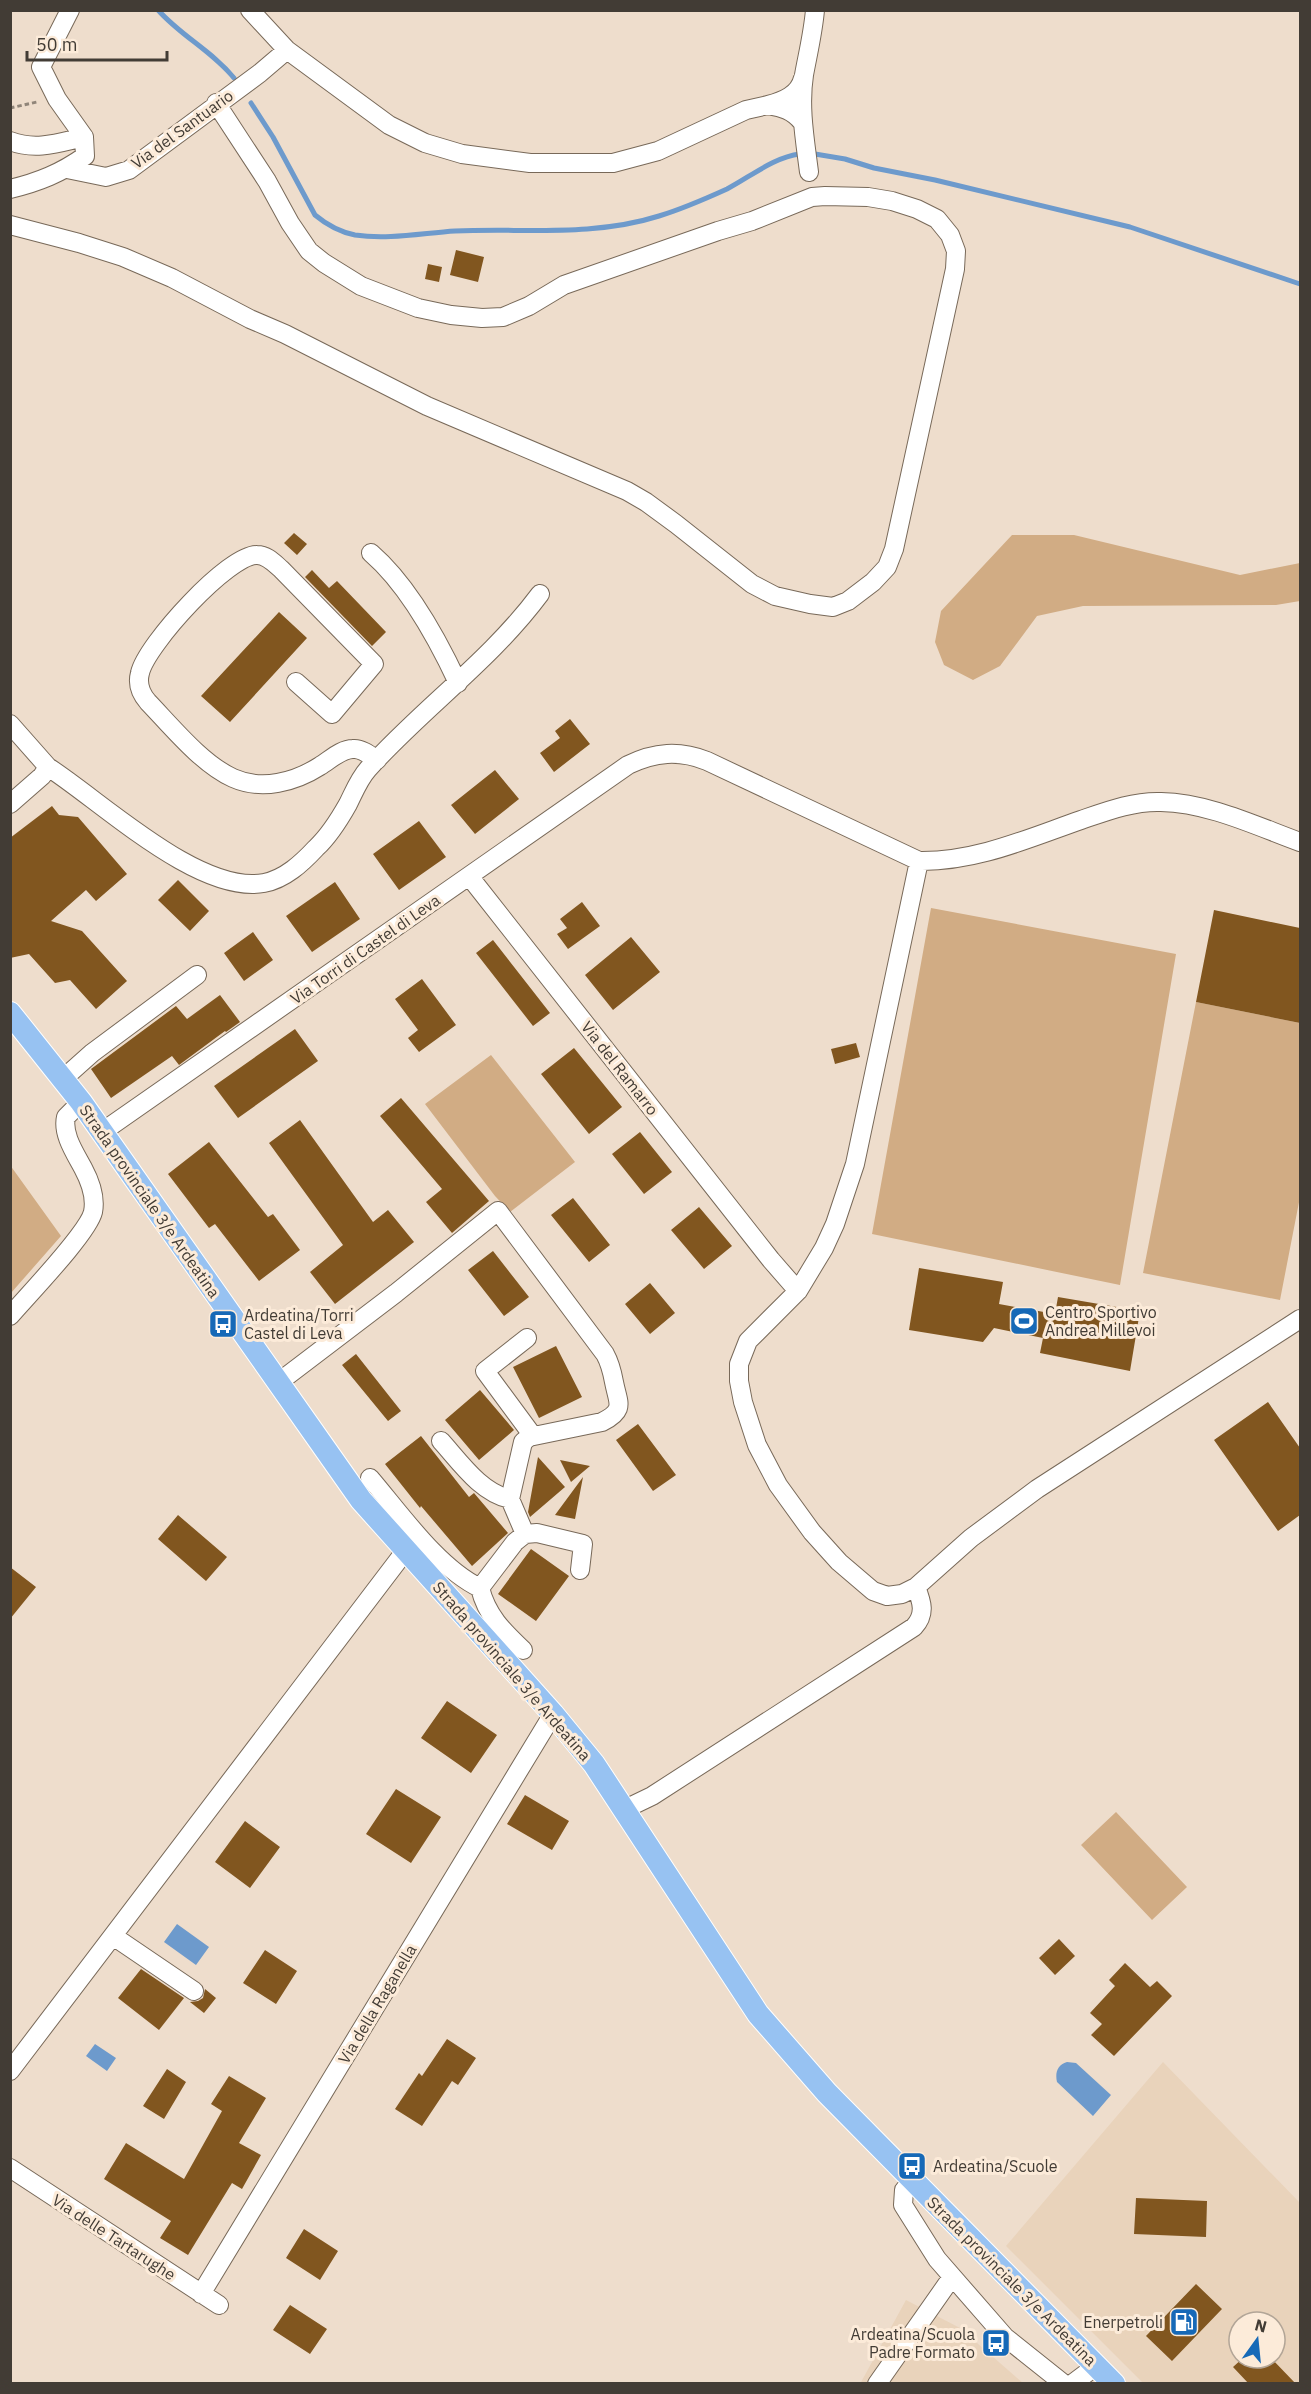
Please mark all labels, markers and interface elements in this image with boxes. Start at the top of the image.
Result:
scale bar [27,24,166,62]
text: 50 m [36,33,78,56]
street label: Via del Santuario [127,85,237,173]
street label: Via Torri di Castel di Leva [286,889,444,1008]
street label: Via del Ramarro [577,1017,663,1119]
street label: Strada provinciale 3/e Ardeatina [76,1101,225,1302]
place label: Centro Sportivo Andrea Millevoi [1045,1302,1157,1340]
place label: Ardeatina/Torri Castel di Leva [244,1305,354,1343]
sports icon: Centro Sportivo Andrea Millevoi [1008,1305,1040,1337]
bus stop icon: Ardeatina/Torri Castel di Leva [207,1308,239,1340]
street label: Strada provinciale 3/e Ardeatina [429,1577,596,1765]
street label: Via della Raganella [333,1940,421,2067]
bus stop icon: Ardeatina/Scuole [896,2150,928,2182]
place label: Ardeatina/Scuole [933,2156,1058,2176]
street label: Via delle Tartarughe [48,2190,180,2285]
street label: Strada provinciale 3/e Ardeatina [923,2192,1101,2370]
fuel station icon: Enerpetroli [1168,2306,1200,2338]
north arrow [1227,2310,1287,2370]
place label: Enerpetroli [1083,2312,1163,2332]
text: N [1253,2314,1269,2337]
place label: Ardeatina/Scuola Padre Formato [851,2324,975,2362]
bus stop icon: Ardeatina/Scuola Padre Formato [980,2327,1012,2359]

